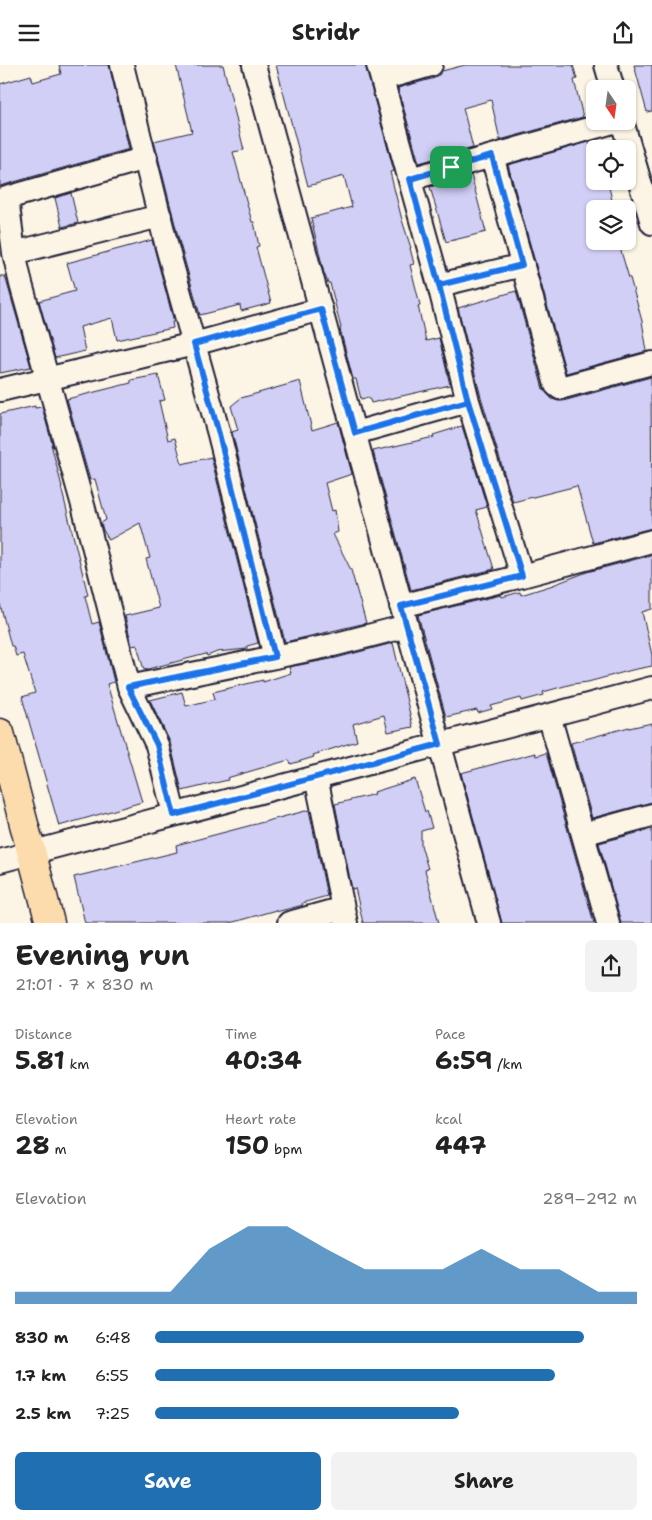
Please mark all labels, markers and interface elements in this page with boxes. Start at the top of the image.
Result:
text: Stridr [292,18,360,47]
icon: menu [15,19,43,47]
icon: share [609,19,637,47]
north arrow [586,80,636,130]
map controls [586,80,636,250]
button: locate [586,140,636,190]
pin [430,146,472,188]
icon: arrive [437,153,465,181]
button: layers [586,200,636,250]
text: Evening run [15,936,190,974]
button: share [585,940,637,992]
text: 21:01 · 7 × 830 m [15,974,153,995]
text: Distance [15,1025,72,1043]
text: Time [225,1025,257,1043]
text: Pace [435,1025,466,1043]
text: 5.81 [15,1043,65,1077]
text: 40:34 [225,1043,302,1077]
text: 6:59 [435,1043,493,1077]
text: km [65,1055,89,1073]
text: /km [493,1055,522,1073]
text: Elevation [15,1110,78,1128]
text: Heart rate [225,1110,296,1128]
text: kcal [435,1110,462,1128]
text: 28 [15,1128,50,1162]
text: 150 [225,1128,269,1162]
text: 447 [435,1128,486,1162]
text: m [50,1140,67,1158]
text: bpm [269,1140,302,1158]
text: Elevation [15,1188,87,1209]
text: 289–292 m [542,1188,637,1209]
text: 830 m [15,1327,68,1348]
text: 6:48 [95,1327,131,1348]
text: 1.7 km [15,1365,66,1386]
text: 6:55 [95,1365,129,1386]
text: 2.5 km [15,1403,71,1424]
text: 7:25 [95,1403,130,1424]
button: Save [15,1452,321,1510]
button: Share [331,1452,637,1510]

